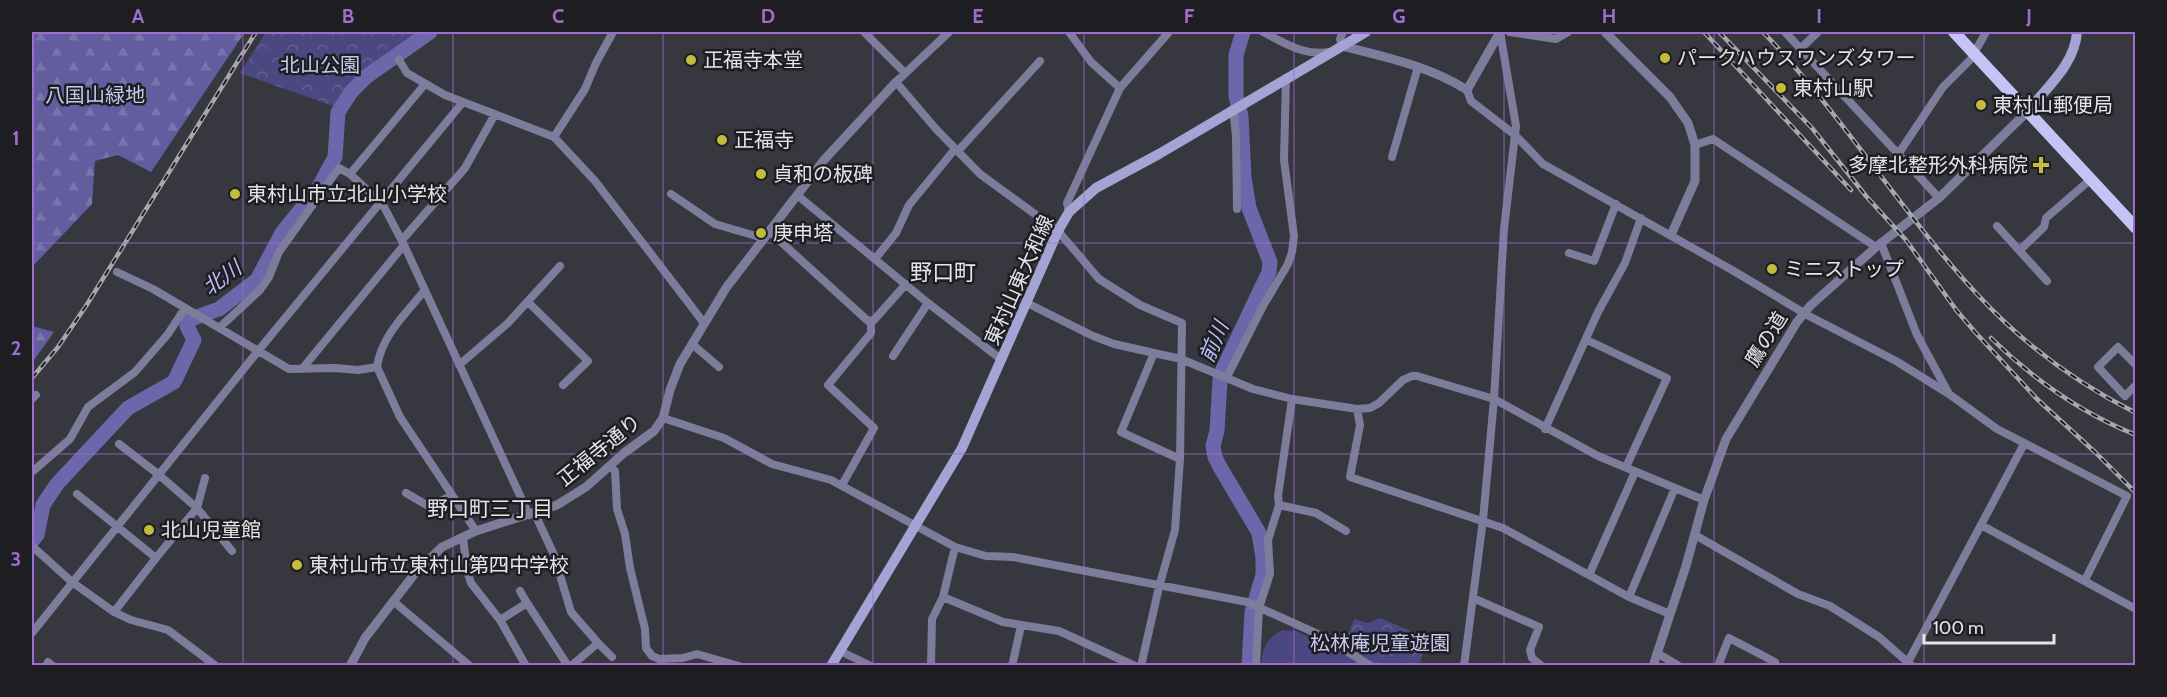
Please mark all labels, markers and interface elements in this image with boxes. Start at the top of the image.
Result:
text: A [132,4,145,28]
text: B [342,4,354,28]
text: C [552,4,564,28]
text: D [761,4,775,28]
text: E [972,4,984,28]
text: F [1184,4,1195,28]
text: G [1392,4,1406,28]
text: H [1602,4,1616,28]
text: I [1816,4,1822,28]
text: J [2025,4,2032,28]
place label: パークハウスワンズタワー [1677,46,1916,70]
place label: 正福寺本堂 [703,48,803,72]
marker: パークハウスワンズタワー [1658,51,1672,65]
park label: 北山公園 [280,53,360,77]
marker: 正福寺本堂 [684,53,698,67]
place label: 東村山駅 [1793,76,1873,100]
marker: 東村山駅 [1774,81,1788,95]
park label: 八国山緑地 [45,83,145,107]
place label: 東村山郵便局 [1993,93,2113,117]
marker: 東村山郵便局 [1974,98,1988,112]
text: 1 [12,126,20,150]
place label: 正福寺 [734,128,794,152]
marker: 正福寺 [715,133,729,147]
place label: 多摩北整形外科病院 [1848,153,2028,177]
marker: 多摩北整形外科病院 [2032,156,2050,174]
place label: 貞和の板碑 [773,162,873,186]
marker: 貞和の板碑 [754,167,768,181]
place label: 東村山市立北山小学校 [247,182,447,206]
marker: 東村山市立北山小学校 [228,187,242,201]
street label: 東村山東大和線 [980,211,1058,349]
place label: 庚申塔 [773,221,833,245]
marker: 庚申塔 [754,226,768,240]
water label: 北川 [197,254,248,300]
place label: ミニストップ [1784,257,1904,281]
district label: 野口町 [910,259,976,286]
marker: ミニストップ [1765,262,1779,276]
street label: 鷹の道 [1740,307,1792,371]
water label: 前川 [1194,316,1234,366]
text: 2 [11,336,21,360]
street label: 正福寺通り [553,409,645,491]
district label: 野口町三丁目 [427,496,553,521]
place label: 北山児童館 [161,518,261,542]
marker: 北山児童館 [142,523,156,537]
text: 3 [11,547,21,571]
place label: 東村山市立東村山第四中学校 [309,553,569,577]
marker: 東村山市立東村山第四中学校 [290,558,304,572]
scale bar [1924,607,2054,645]
text: 100 m [1933,617,1984,639]
park label: 松林庵児童遊園 [1310,631,1450,655]

